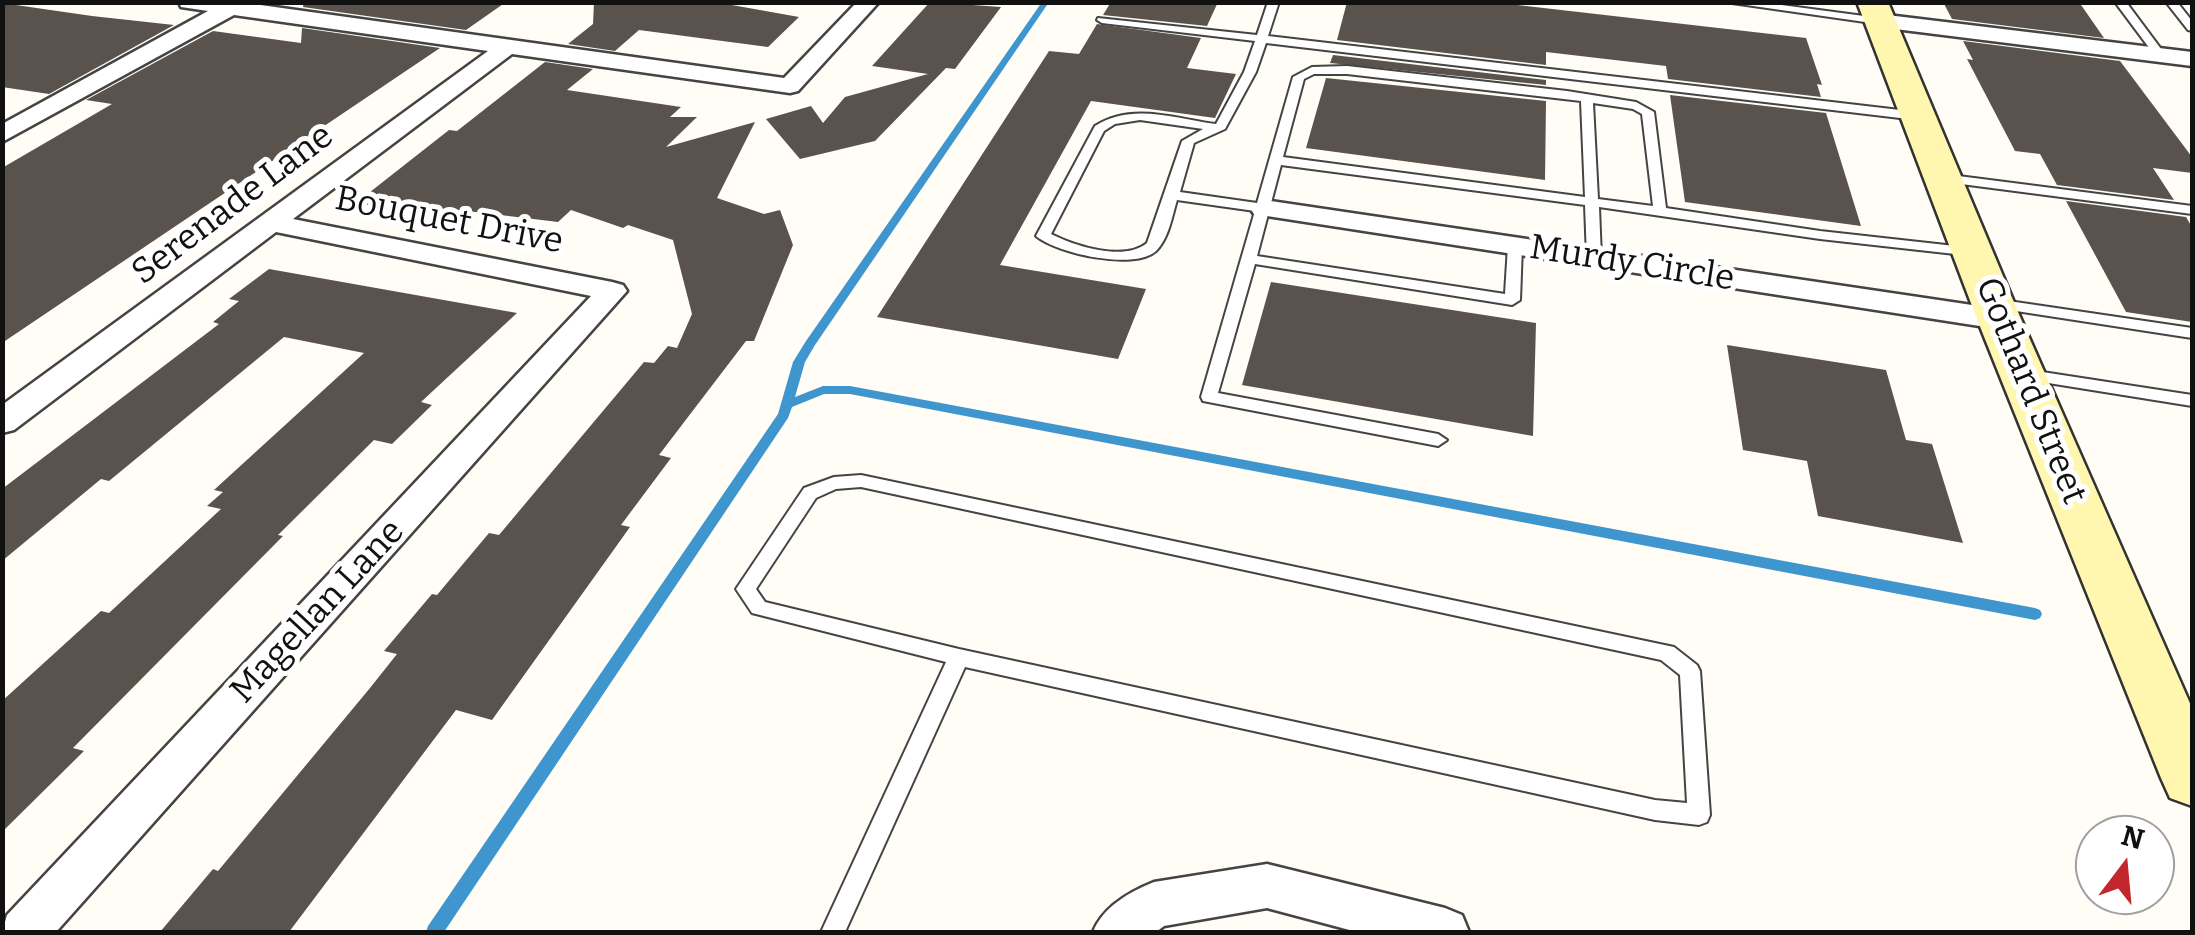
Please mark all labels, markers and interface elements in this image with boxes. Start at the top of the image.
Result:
street label: Serenade Lane [124,116,342,294]
street label: Bouquet Drive [332,178,566,264]
street label: Murdy Circle [1527,227,1737,301]
street label: Gothard Street [1966,272,2094,510]
street label: Magellan Lane [222,512,414,712]
north arrow [2075,815,2175,915]
text: N [2118,819,2148,856]

